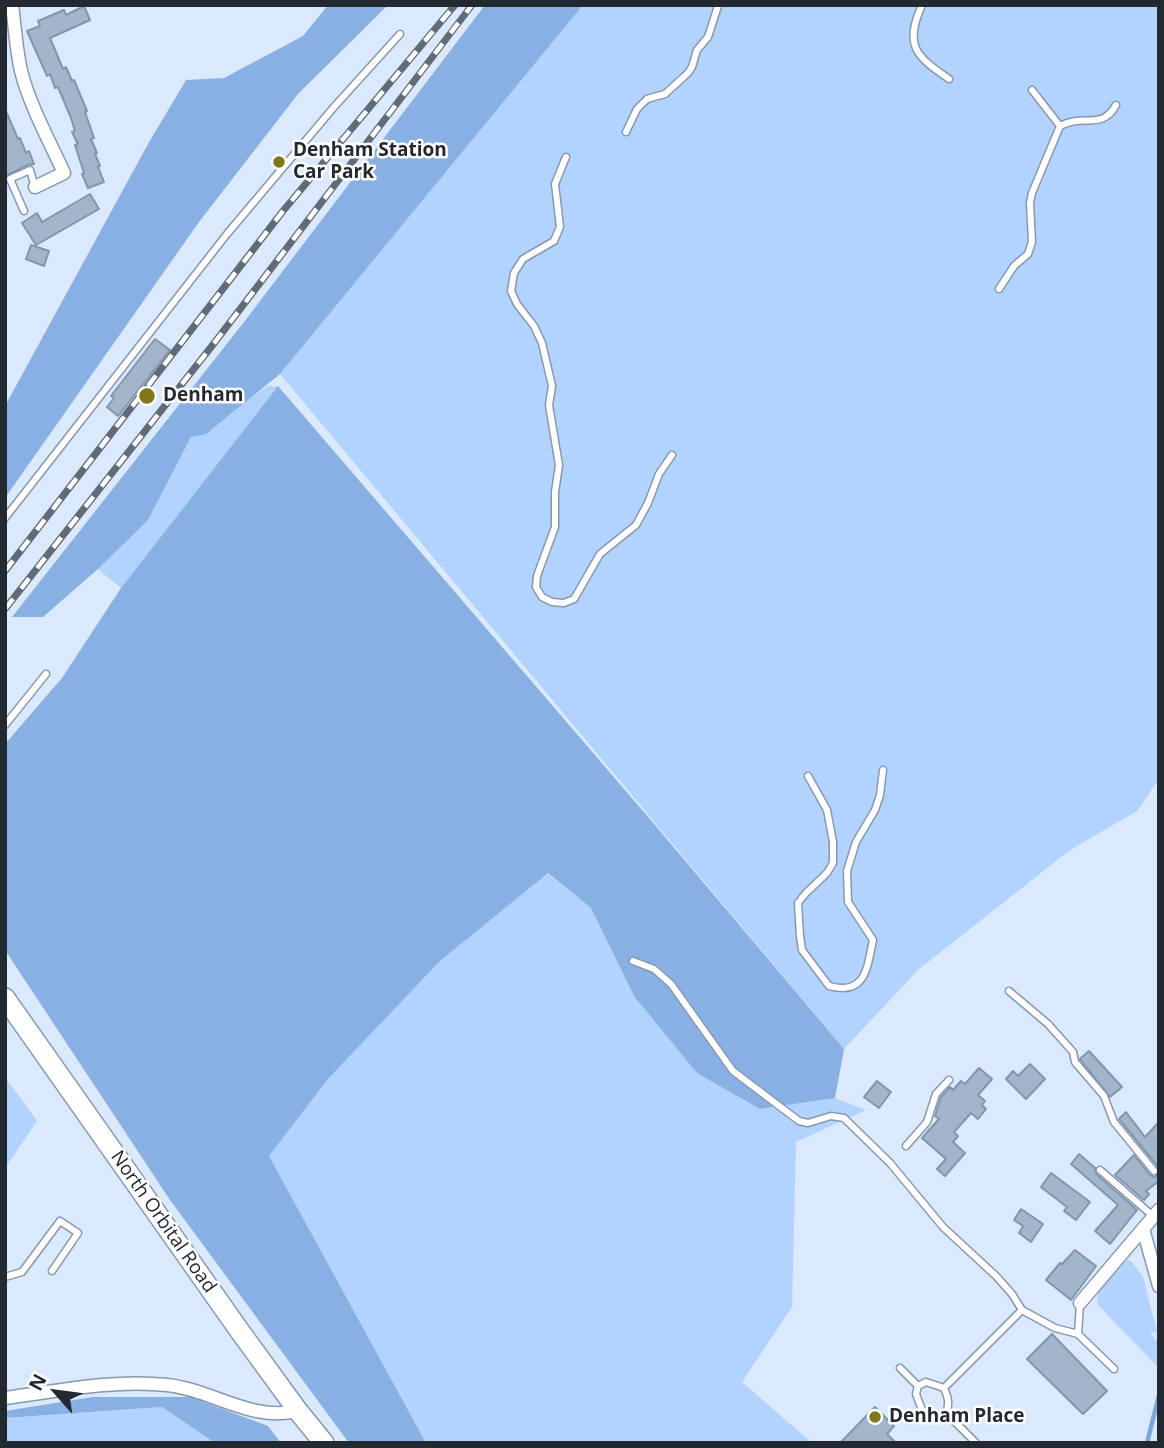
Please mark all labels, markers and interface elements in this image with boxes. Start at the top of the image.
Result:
place label: Denham Station Car Park [293,140,447,184]
marker: Denham Station Car Park [271,154,287,170]
place label: Denham [163,385,243,407]
marker: Denham [137,386,157,406]
street label: North Orbital Road [105,1147,221,1297]
north arrow [21,1357,91,1427]
text: N [22,1369,53,1395]
place label: Denham Place [889,1406,1025,1428]
marker: Denham Place [867,1409,883,1425]

